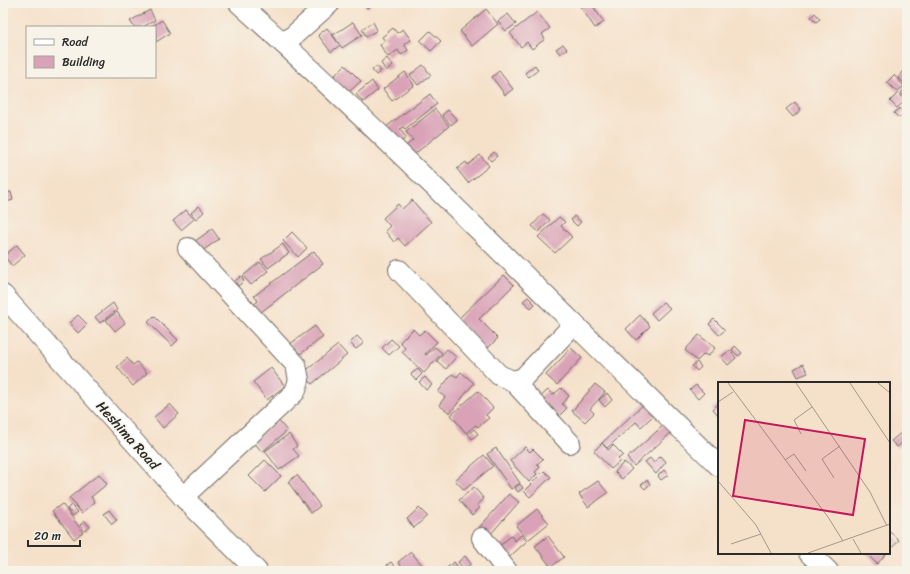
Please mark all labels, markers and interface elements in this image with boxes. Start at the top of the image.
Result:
legend [26,26,156,78]
text: Road [62,31,89,53]
text: Building [62,51,105,73]
inset map [718,382,890,554]
street label: Heshima Road [90,395,167,477]
scale bar [28,522,80,548]
text: 20 m [34,525,61,547]

